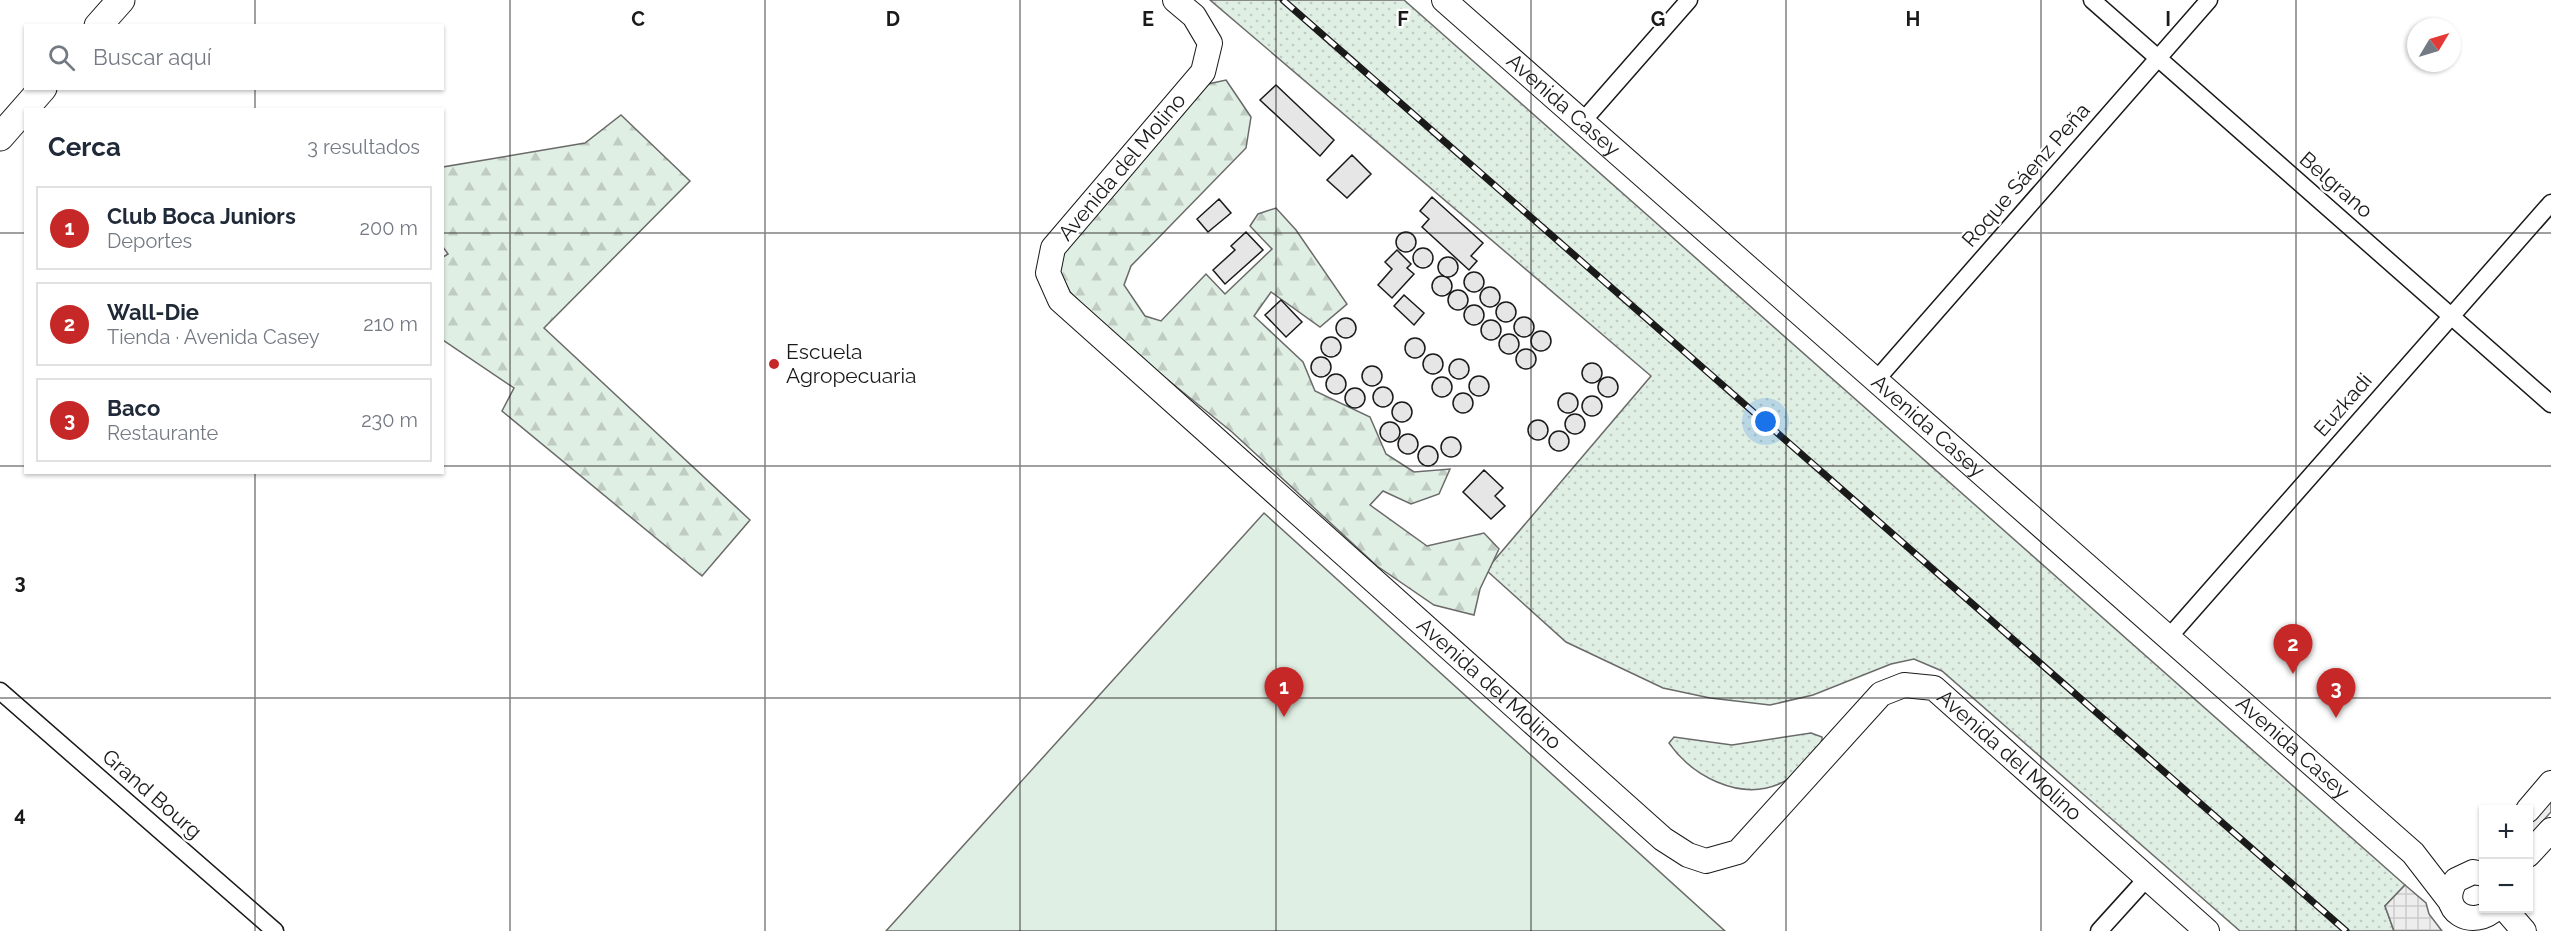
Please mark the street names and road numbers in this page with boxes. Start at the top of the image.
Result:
street label: Avenida Casey [1502,48,1626,161]
street label: Avenida del Molino [1053,88,1191,246]
street label: Roque Sáenz Peña [1956,98,2095,252]
street label: Belgrano [2295,146,2378,223]
street label: Euzkadi [2308,368,2377,441]
street label: Avenida Casey [1867,369,1990,482]
street label: Avenida del Molino [1412,612,1567,754]
street label: Avenida del Molino [1932,684,2087,826]
street label: Avenida Casey [2231,690,2355,803]
street label: Grand Bourg [98,744,207,844]

